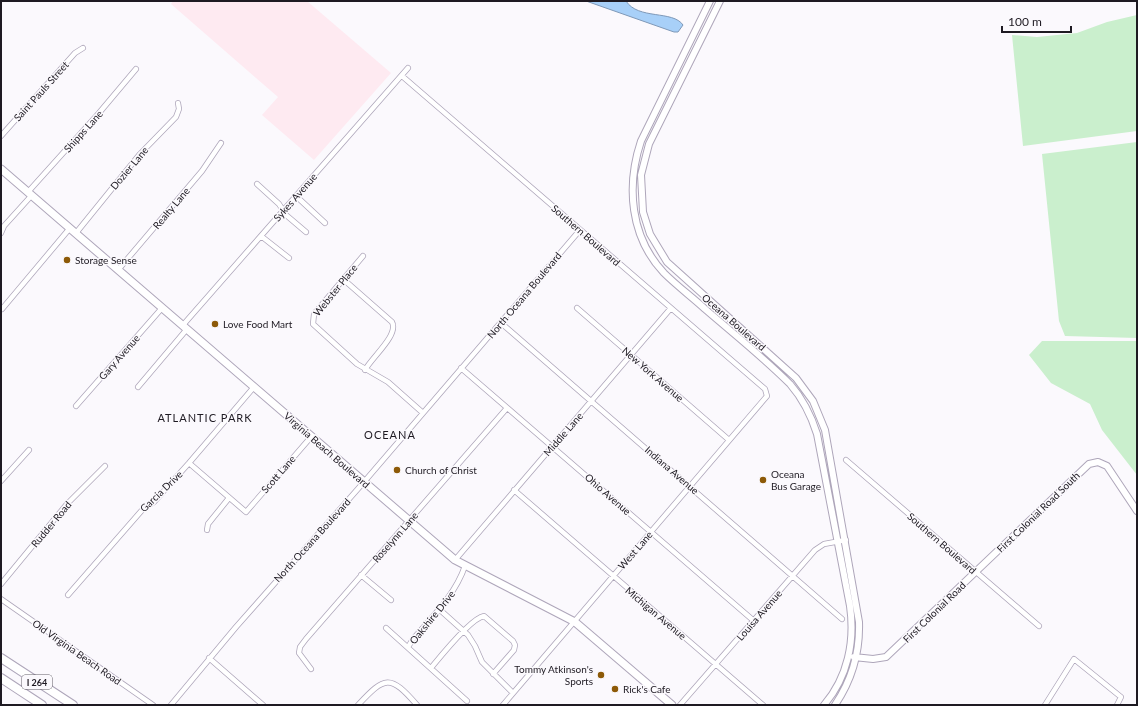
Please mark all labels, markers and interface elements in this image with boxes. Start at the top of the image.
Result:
scale bar [1002,8,1071,34]
text: 100 m [1008,14,1042,29]
street label: Saint Pauls Street [11,58,71,123]
street label: Shipps Lane [61,108,105,154]
street label: Dozier Lane [108,144,150,192]
street label: Sykes Avenue [271,170,319,224]
street label: Realty Lane [150,185,192,231]
street label: Southern Boulevard [549,202,623,268]
street label: North Oceana Boulevard [484,249,564,341]
place label: Storage Sense [75,254,137,266]
marker: Storage Sense [62,255,72,265]
street label: Webster Place [310,262,360,318]
street label: Oceana Boulevard [700,291,768,353]
place label: Love Food Mart [223,318,293,330]
marker: Love Food Mart [210,319,220,329]
street label: Gary Avenue [96,332,142,382]
street label: New York Avenue [620,344,686,404]
street label: Virginia Beach Boulevard [282,410,372,490]
street label: Middle Lane [541,410,585,458]
district label: ATLANTIC PARK [157,411,253,424]
district label: OCEANA [364,428,416,441]
street label: Indiana Avenue [643,443,701,497]
street label: Scott Lane [258,453,298,495]
place label: Church of Christ [405,464,477,476]
marker: Church of Christ [392,465,402,475]
street label: Garcia Drive [137,468,185,514]
place label: Oceana Bus Garage [771,468,821,492]
street label: First Colonial Road South [994,469,1082,555]
street label: Ohio Avenue [583,471,633,517]
marker: Oceana Bus Garage [758,475,768,485]
street label: North Oceana Boulevard [271,496,353,584]
street label: Rudder Road [28,499,74,549]
street label: Roselynn Lane [370,509,420,565]
street label: Southern Boulevard [905,510,979,576]
street label: West Lane [615,529,655,571]
street label: First Colonial Road [900,579,968,645]
street label: Michigan Avenue [623,584,689,642]
street label: Louisa Avenue [734,587,784,643]
street label: Oakshire Drive [407,588,457,646]
street label: Old Virginia Beach Road [30,617,124,687]
place label: Tommy Atkinson's Sports [514,663,593,687]
marker: Tommy Atkinson's Sports [596,670,606,680]
road number: I 264 [22,675,52,689]
place label: Rick's Cafe [623,683,671,695]
marker: Rick's Cafe [610,684,620,694]

